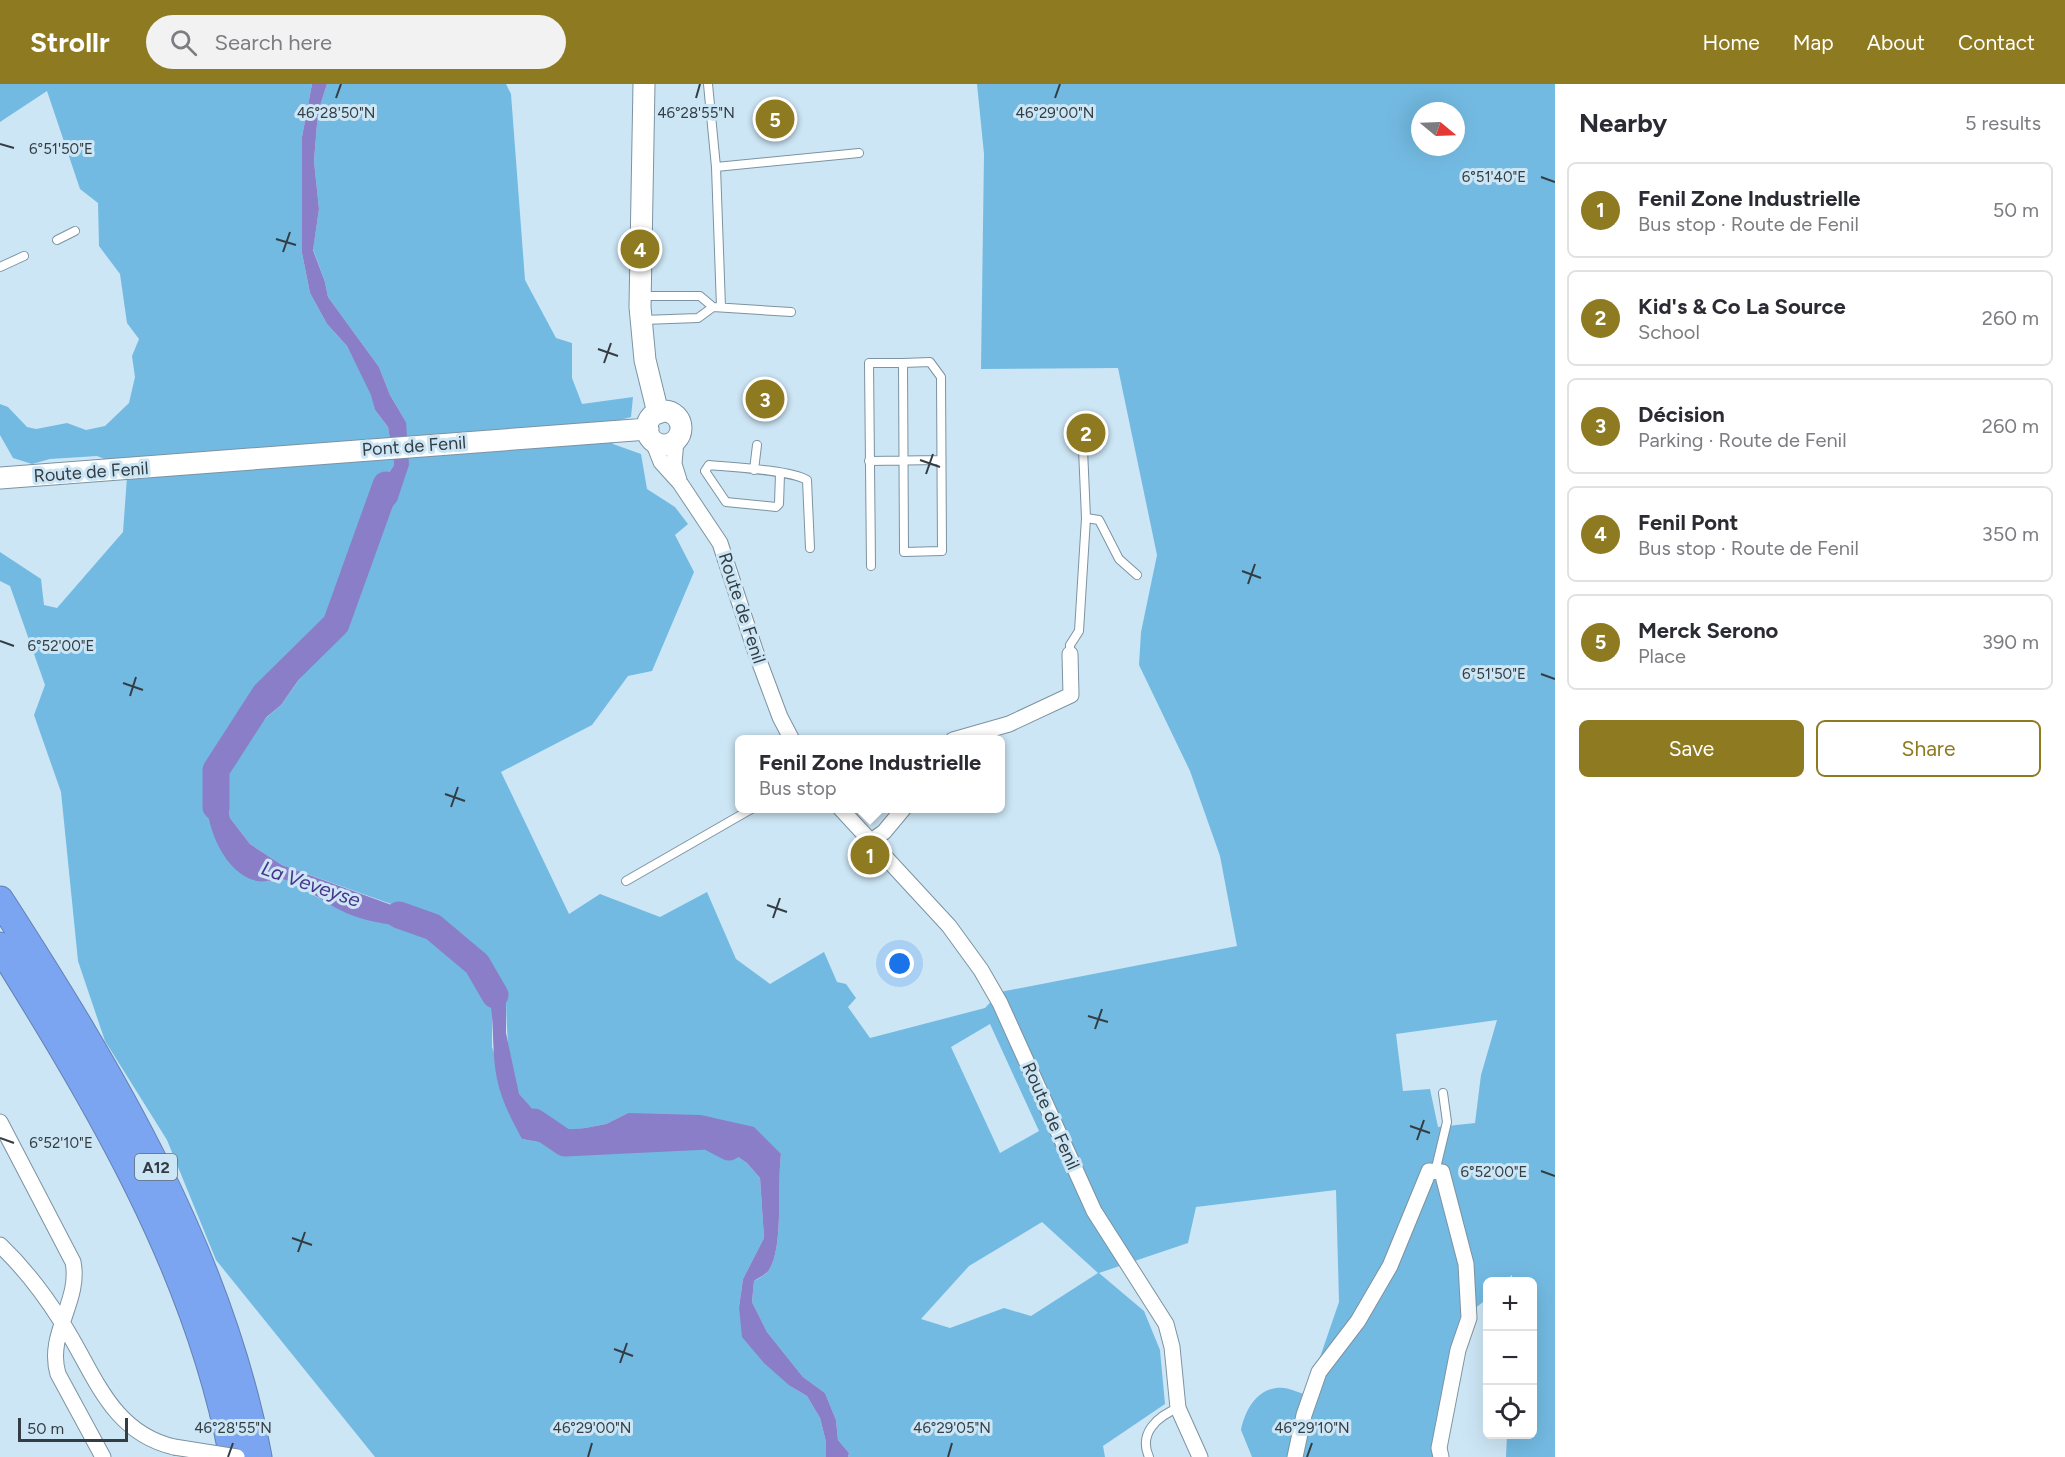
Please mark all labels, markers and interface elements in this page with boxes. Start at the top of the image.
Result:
search box [146,15,566,69]
text: Strollr [30,25,110,59]
icon: search [167,26,200,59]
text: Search here [215,29,332,56]
text: Home [1703,30,1760,55]
text: Map [1793,30,1834,55]
text: About [1867,30,1925,55]
text: Contact [1958,30,2035,55]
pin: 5 [756,96,794,141]
north arrow [1411,102,1465,156]
text: 46°28'50"N [297,104,375,122]
text: 46°28'55"N [657,104,735,122]
text: 46°29'00"N [1016,104,1094,122]
text: Nearby [1579,107,1667,139]
text: 5 results [1965,111,2041,135]
text: 6°51'50"E [29,140,93,158]
text: 6°51'40"E [1462,168,1526,186]
text: Fenil Zone Industrielle [1638,185,1861,212]
text: 1 [1596,198,1605,222]
text: 50 m [1993,198,2039,222]
text: Bus stop · Route de Fenil [1638,212,1859,236]
pin: 4 [620,226,660,272]
text: Kid's & Co La Source [1638,293,1846,320]
text: 2 [1595,306,1606,330]
text: 260 m [1982,306,2039,330]
text: School [1638,320,1700,344]
pin: 3 [746,376,784,422]
text: Décision [1638,401,1725,428]
pin: 2 [1066,410,1106,456]
text: 3 [1595,414,1606,438]
text: 260 m [1982,414,2039,438]
text: Parking · Route de Fenil [1638,428,1847,452]
street label: Pont de Fenil [361,431,467,461]
street label: Route de Fenil [33,457,149,487]
text: Fenil Pont [1638,509,1738,536]
text: 4 [1594,522,1607,546]
text: 350 m [1982,522,2039,546]
text: Bus stop · Route de Fenil [1638,536,1859,560]
street label: Route de Fenil [714,550,770,666]
text: Merck Serono [1638,617,1778,644]
text: 5 [1595,630,1606,654]
text: 390 m [1982,630,2039,654]
text: 6°52'00"E [28,637,94,655]
text: Place [1638,644,1686,668]
text: 6°51'50"E [1462,665,1526,683]
button: Save [1579,720,1804,777]
button: Share [1816,720,2041,777]
popup [735,735,1005,813]
text: Fenil Zone Industrielle [759,749,981,776]
text: Bus stop [759,776,837,800]
pin: 1 [850,832,890,878]
water label: La Veveyse [258,856,364,912]
your location [885,949,914,978]
street label: Route de Fenil [1018,1059,1084,1173]
text: 6°52'10"E [29,1134,93,1152]
road number: A12 [135,1154,177,1180]
text: 6°52'00"E [1461,1163,1527,1181]
map controls [1483,1277,1537,1439]
button: + [1483,1277,1537,1331]
button: − [1483,1331,1537,1385]
button: locate [1483,1385,1537,1439]
scale bar [18,1415,128,1442]
text: 50 m [27,1419,64,1438]
text: 46°28'55"N [194,1419,272,1437]
text: 46°29'00"N [553,1419,631,1437]
text: 46°29'05"N [913,1419,991,1437]
text: 46°29'10"N [1274,1419,1350,1437]

